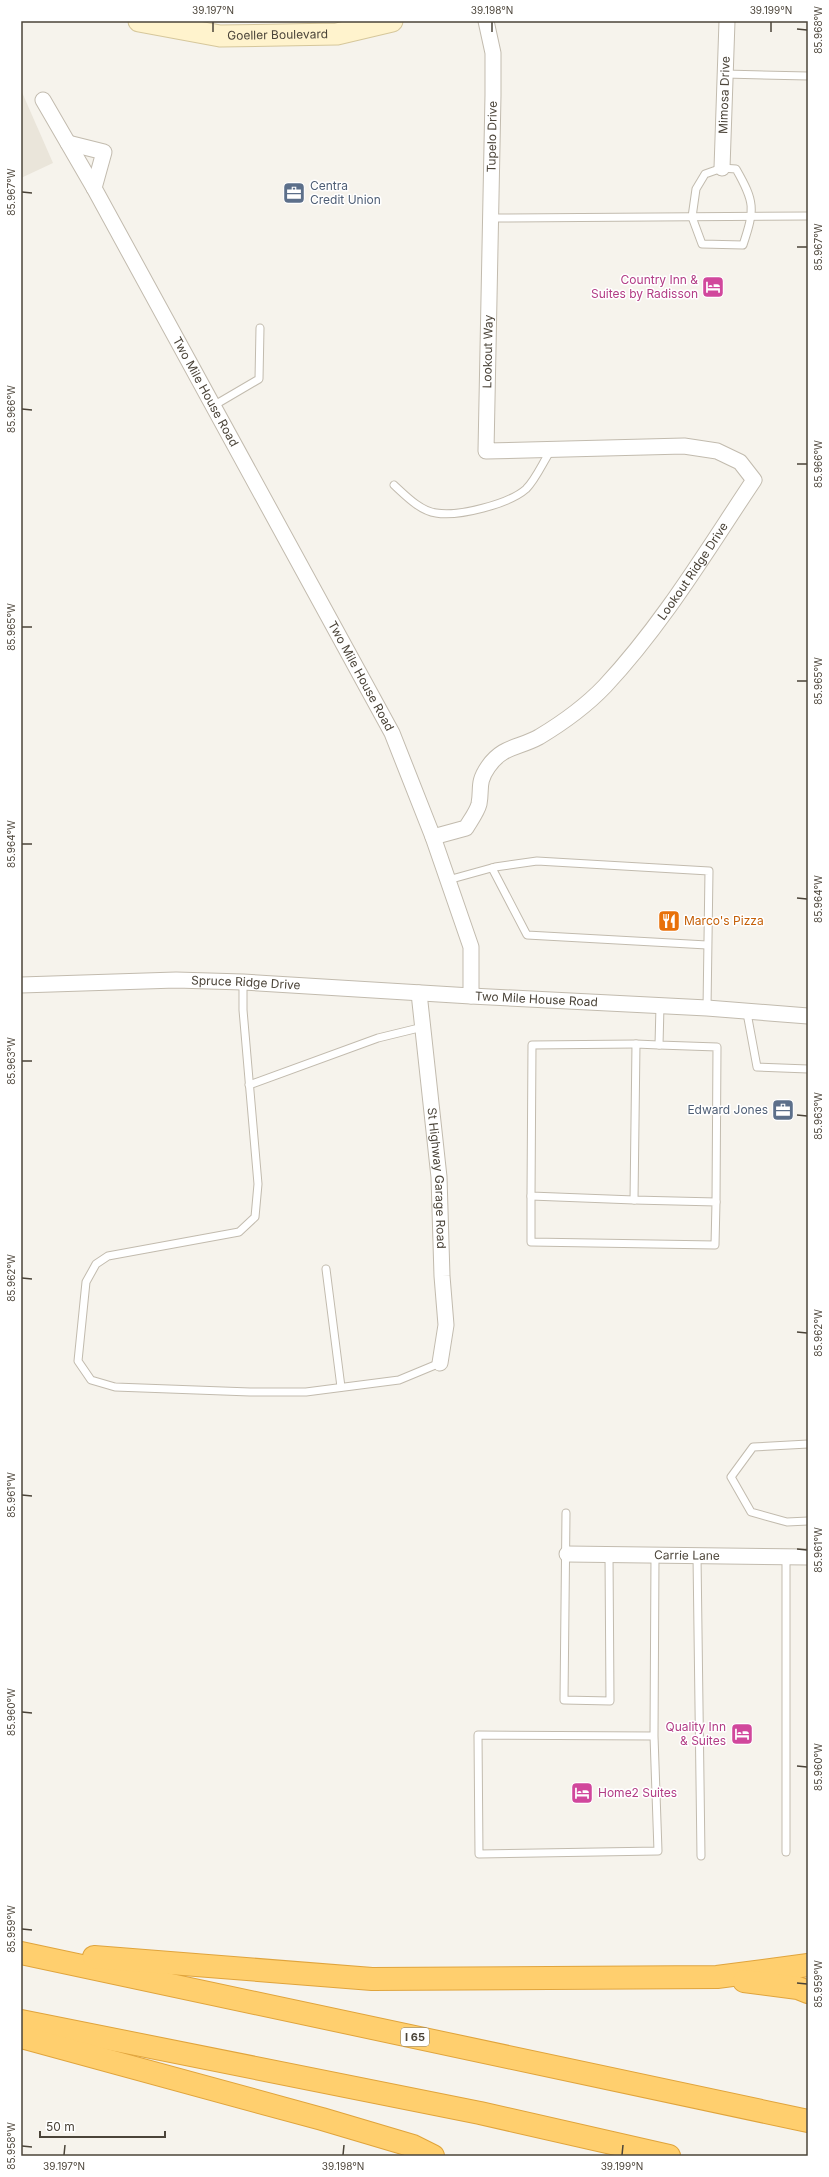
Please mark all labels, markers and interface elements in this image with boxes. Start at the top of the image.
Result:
text: 39.197°N [192,4,234,16]
text: 39.198°N [471,4,513,16]
text: 39.199°N [750,4,792,16]
text: 85.968°W [812,6,824,54]
street label: Goeller Boulevard [227,26,328,43]
street label: Mimosa Drive [715,56,733,134]
street label: Tupelo Drive [483,101,500,173]
text: 85.967°W [5,168,17,216]
place label: Centra Credit Union [310,178,381,207]
office icon: Centra Credit Union [281,180,307,206]
text: 85.967°W [812,223,824,271]
place label: Country Inn & Suites by Radisson [591,272,698,301]
hotel icon: Country Inn & Suites by Radisson [700,274,726,300]
street label: Lookout Way [479,314,496,389]
street label: Two Mile House Road [170,334,242,449]
text: 85.966°W [5,385,17,433]
text: 85.966°W [812,440,824,488]
street label: Lookout Ridge Drive [654,519,731,623]
text: 85.965°W [5,603,17,651]
street label: Two Mile House Road [325,618,397,733]
text: 85.965°W [812,657,824,705]
text: 85.964°W [5,820,17,868]
text: 85.964°W [812,875,824,923]
restaurant icon: Marco's Pizza [656,908,682,934]
place label: Marco's Pizza [684,913,764,928]
street label: Spruce Ridge Drive [191,972,301,993]
street label: Two Mile House Road [475,988,598,1009]
text: 85.963°W [5,1037,17,1085]
text: 85.963°W [812,1092,824,1140]
office icon: Edward Jones [770,1097,796,1123]
place label: Edward Jones [687,1102,768,1117]
street label: St Highway Garage Road [424,1107,449,1249]
text: 85.962°W [5,1254,17,1302]
text: 85.962°W [812,1309,824,1357]
text: 85.961°W [5,1472,17,1518]
text: 85.961°W [812,1527,824,1573]
street label: Carrie Lane [654,1547,720,1563]
text: 85.960°W [5,1688,17,1736]
place label: Quality Inn & Suites [665,1719,726,1748]
hotel icon: Quality Inn & Suites [729,1721,755,1747]
text: 85.960°W [812,1743,824,1791]
hotel icon: Home2 Suites [569,1780,595,1806]
place label: Home2 Suites [598,1785,677,1800]
text: 85.959°W [5,1905,17,1953]
text: 85.959°W [812,1960,824,2008]
road number: I 65 [401,2028,429,2046]
scale bar [40,2113,165,2139]
text: 50 m [46,2119,75,2134]
text: 85.958°W [5,2122,17,2170]
text: 39.197°N [43,2160,85,2172]
text: 39.198°N [322,2160,364,2172]
text: 39.199°N [601,2160,643,2172]

